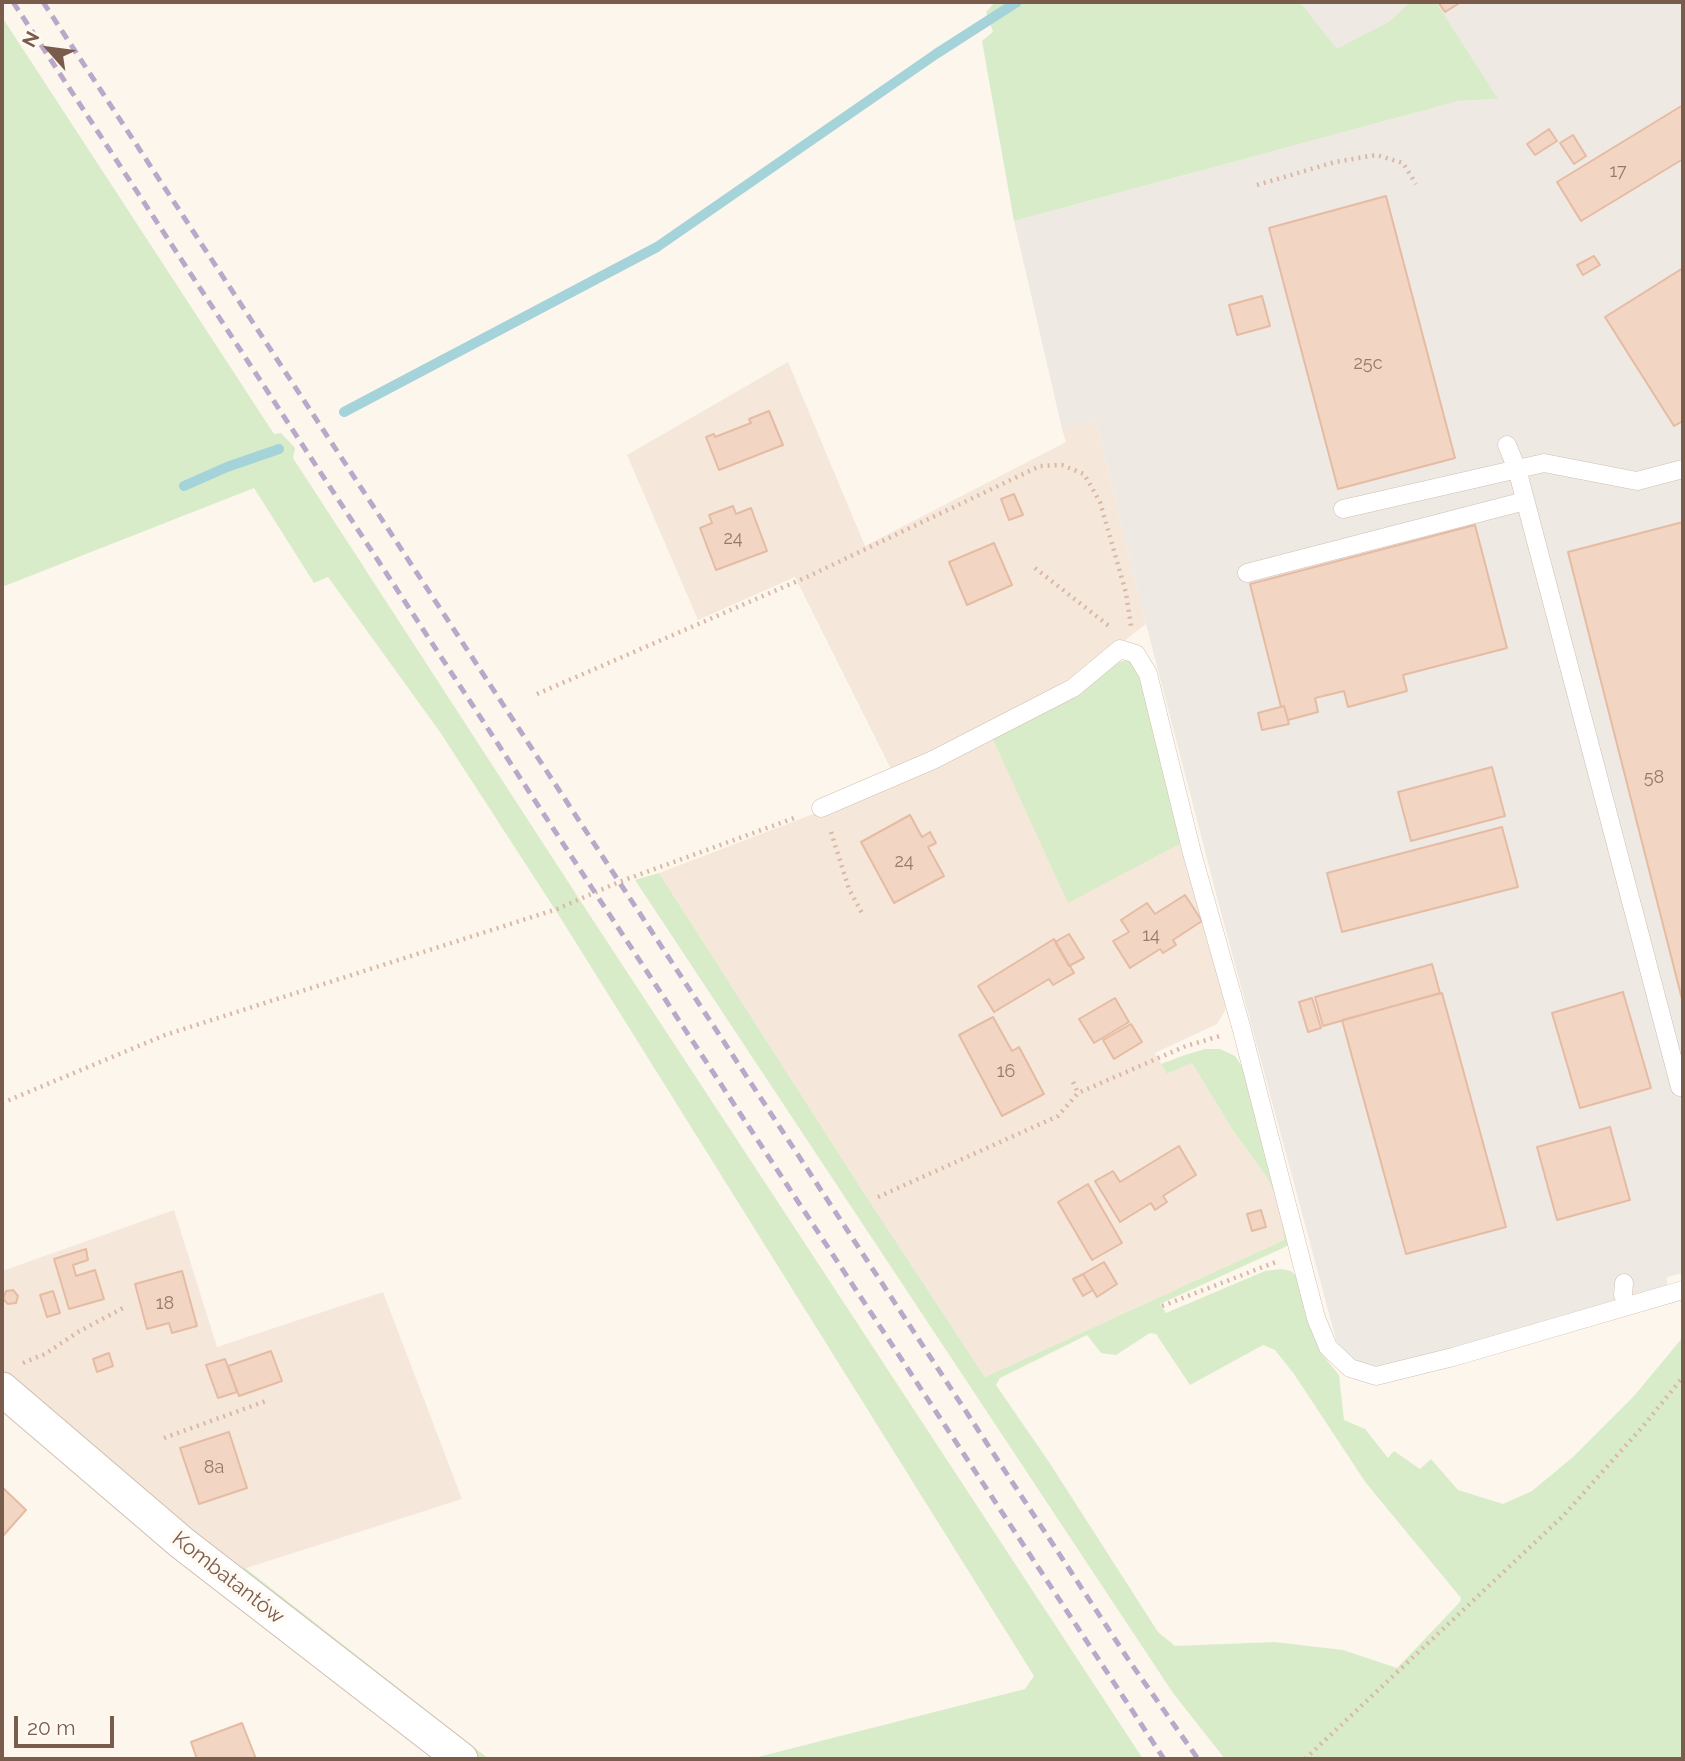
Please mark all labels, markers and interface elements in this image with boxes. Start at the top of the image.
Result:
north arrow [14,14,84,84]
text: N [17,28,44,51]
house number: 17 [1609,161,1627,183]
house number: 25c [1353,353,1383,375]
house number: 24 [723,528,743,550]
house number: 58 [1644,767,1664,789]
house number: 24 [894,851,914,873]
house number: 14 [1142,925,1160,947]
house number: 16 [997,1061,1015,1083]
house number: 18 [156,1293,174,1315]
house number: 8a [204,1457,224,1479]
street label: Kombatantów [167,1526,289,1630]
scale bar [18,1702,117,1746]
text: 20 m [27,1715,75,1740]

